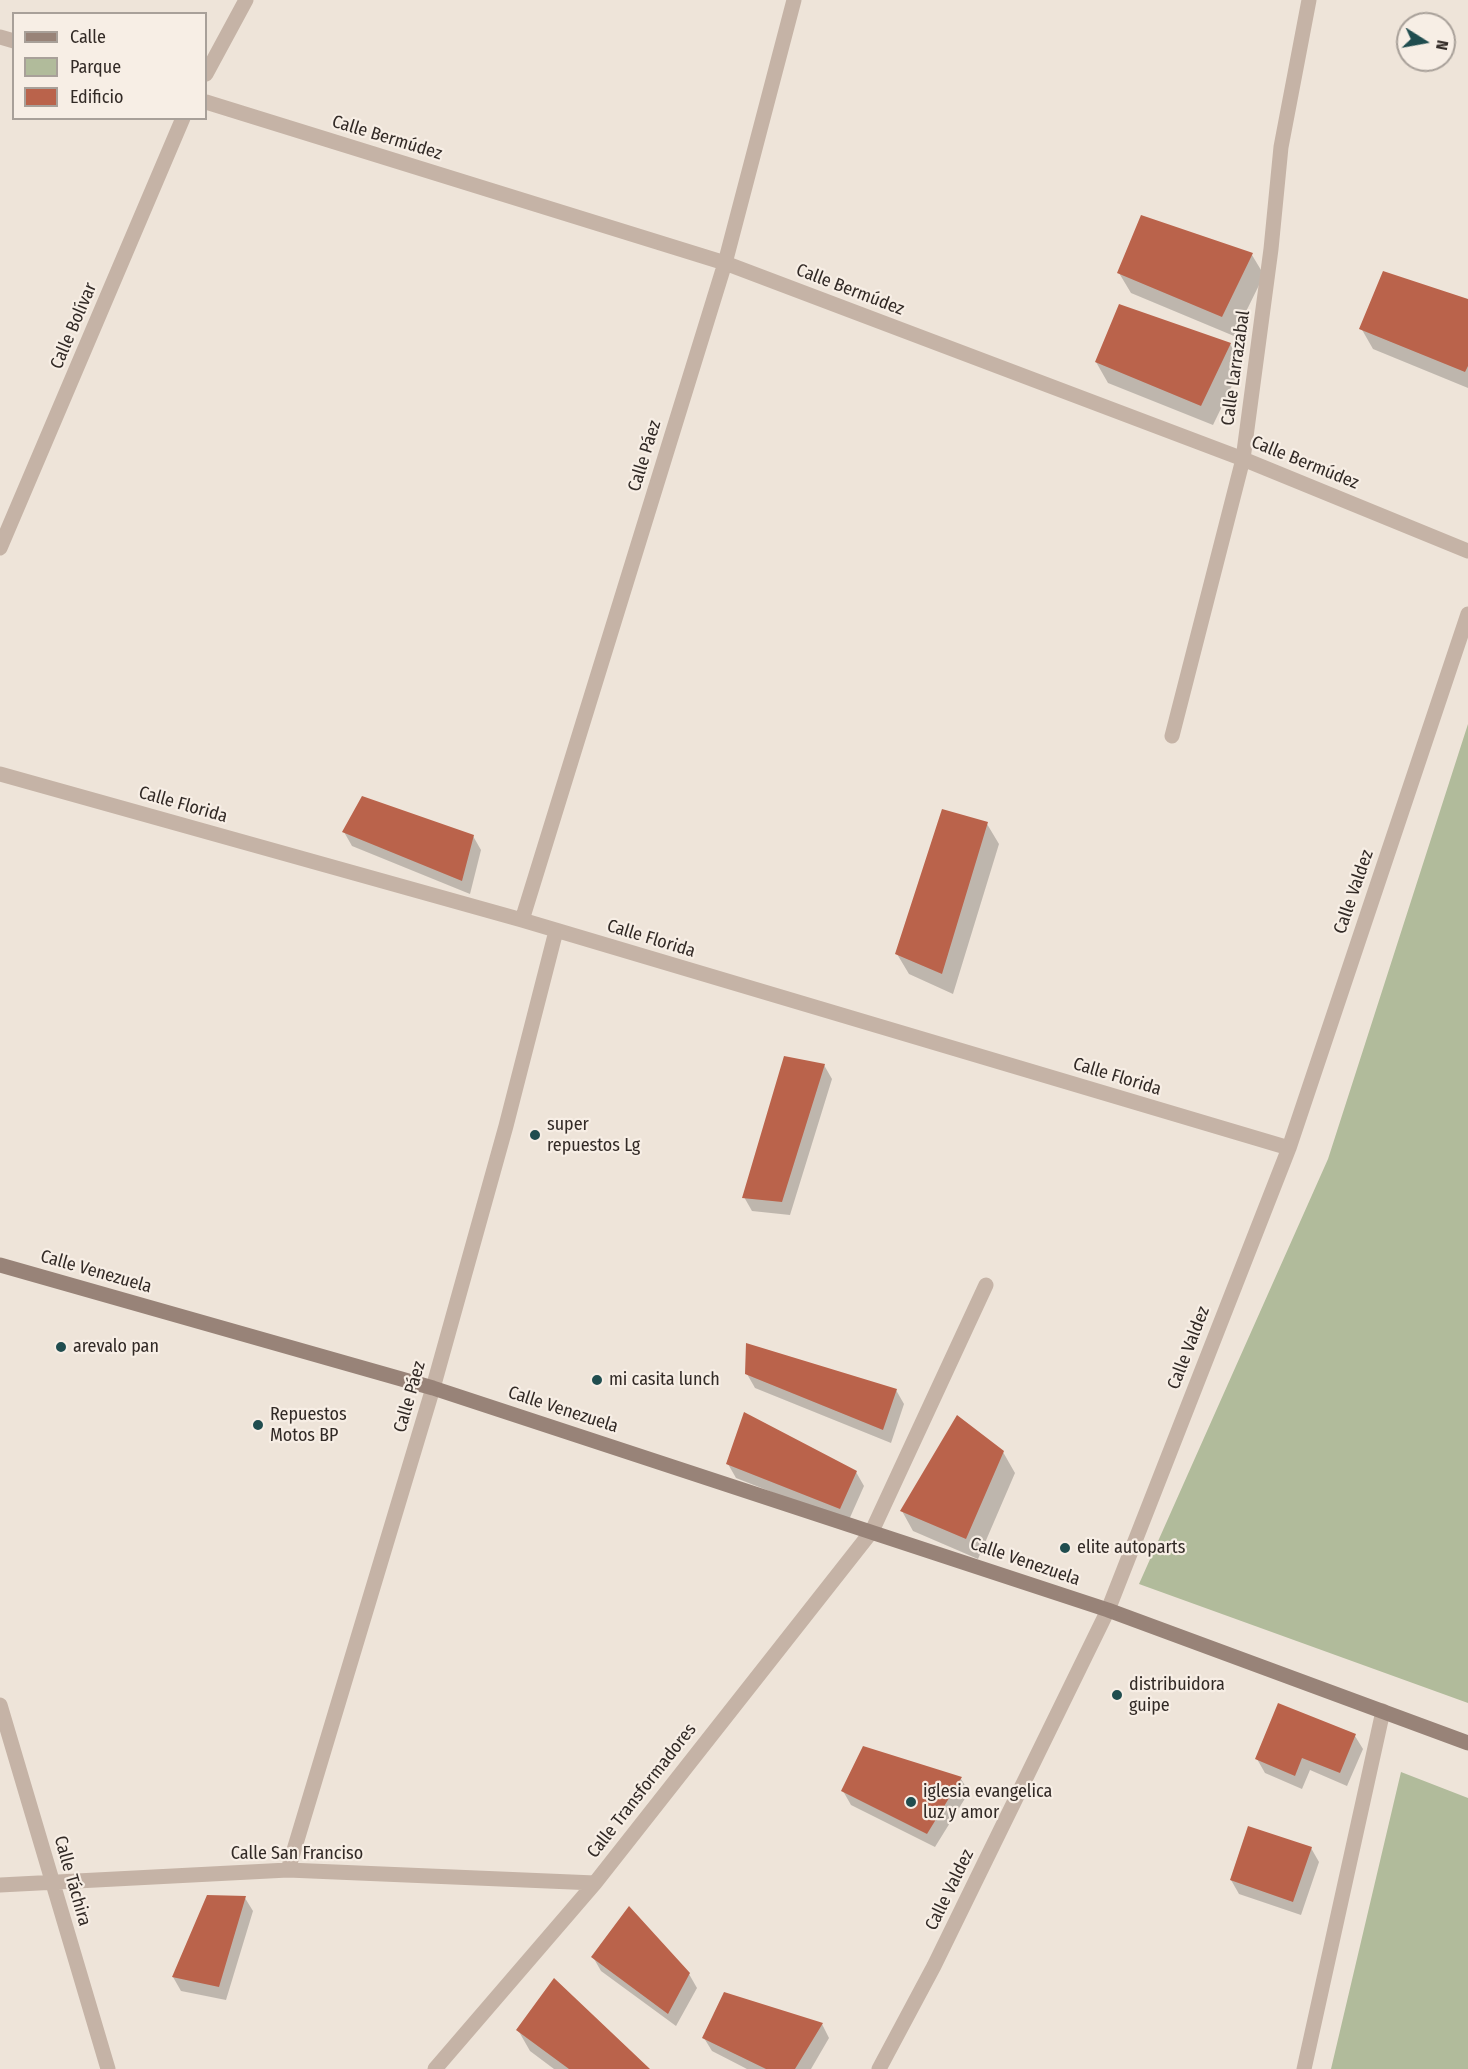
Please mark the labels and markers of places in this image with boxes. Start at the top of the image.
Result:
place label: super repuestos Lg [547,1114,640,1156]
marker: super repuestos Lg [528,1128,542,1142]
place label: arevalo pan [73,1336,159,1358]
marker: arevalo pan [54,1340,68,1354]
place label: mi casita lunch [609,1369,720,1391]
marker: mi casita lunch [590,1373,604,1387]
place label: Repuestos Motos BP [270,1404,347,1446]
marker: Repuestos Motos BP [251,1418,265,1432]
place label: elite autoparts [1077,1537,1185,1559]
marker: elite autoparts [1058,1541,1072,1555]
place label: distribuidora guipe [1129,1674,1225,1716]
marker: distribuidora guipe [1110,1688,1124,1702]
place label: iglesia evangelica luz y amor [923,1781,1052,1824]
marker: iglesia evangelica luz y amor [904,1795,918,1809]

